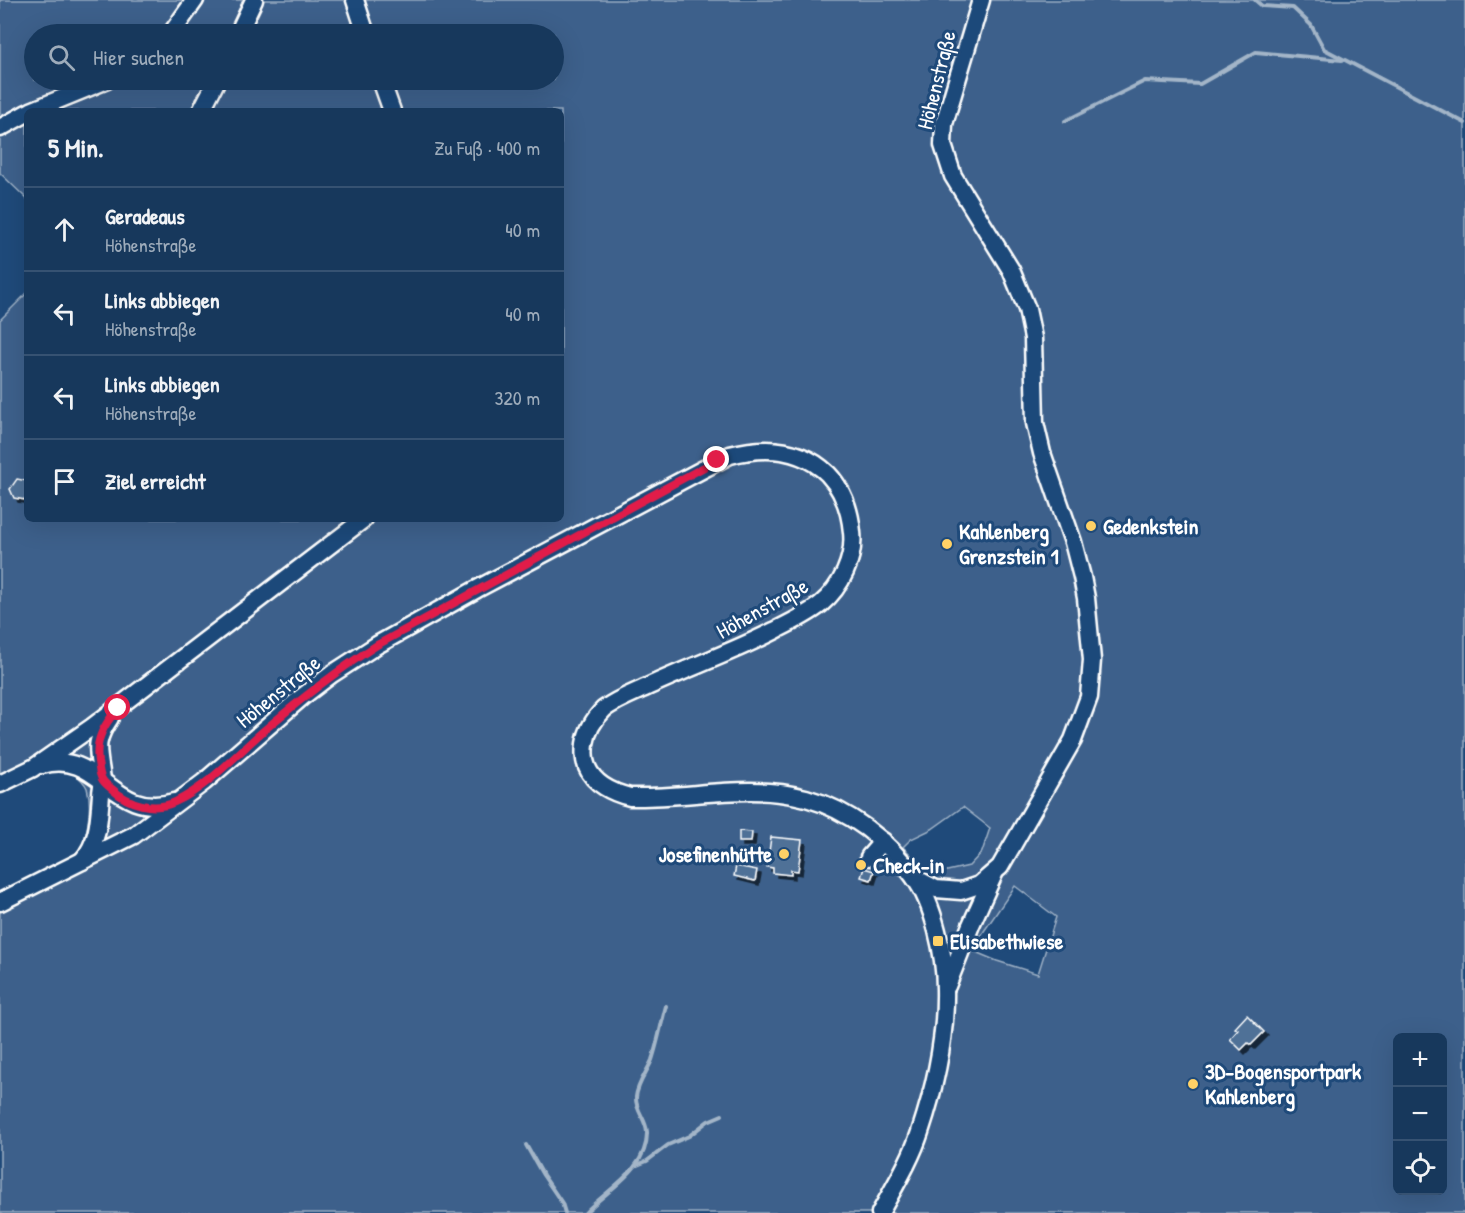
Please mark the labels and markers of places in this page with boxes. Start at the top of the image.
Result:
place label: Gedenkstein [1103,511,1198,541]
place label: Kahlenberg Grenzstein 1 [959,516,1059,571]
marker: Gedenkstein [1084,519,1098,533]
marker: Kahlenberg Grenzstein 1 [940,537,954,551]
place label: Josefinenhütte [658,839,772,869]
marker: Josefinenhütte [777,847,791,861]
place label: Check-in [873,850,945,880]
marker: Check-in [854,858,868,872]
place label: Elisabethwiese [950,926,1064,956]
marker: Elisabethwiese [931,934,945,948]
place label: 3D-Bogensportpark Kahlenberg [1205,1056,1362,1112]
marker: 3D-Bogensportpark Kahlenberg [1186,1077,1200,1091]

